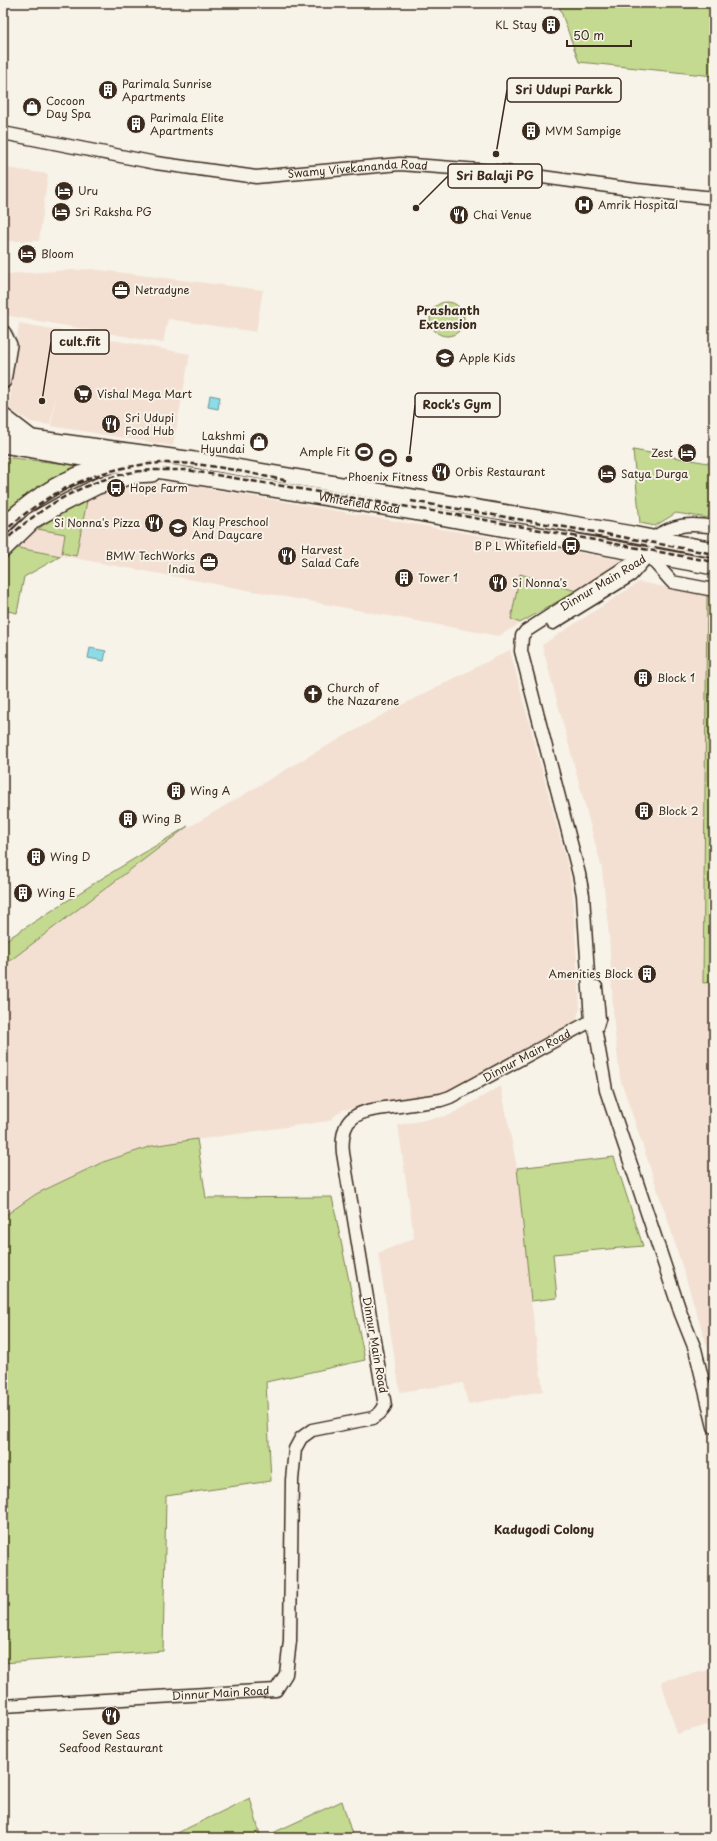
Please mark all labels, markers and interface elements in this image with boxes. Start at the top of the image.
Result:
building icon: KL Stay [540,14,562,36]
place label: KL Stay [495,16,537,33]
scale bar [567,22,631,48]
text: 50 m [573,26,604,44]
place label: Parimala Sunrise Apartments [122,75,212,105]
callout: Sri Udupi Parkk [507,78,621,102]
building icon: Parimala Sunrise Apartments [97,79,119,101]
text: Sri Udupi Parkk [515,80,613,98]
place label: Cocoon Day Spa [46,92,91,122]
shop icon: Cocoon Day Spa [21,96,43,118]
place label: Parimala Elite Apartments [150,109,224,139]
building icon: Parimala Elite Apartments [125,113,147,135]
building icon: MVM Sampige [520,120,542,142]
place label: MVM Sampige [545,122,621,139]
street label: Swamy Vivekananda Road [287,155,428,182]
callout: Sri Balaji PG [448,164,542,188]
text: Sri Balaji PG [456,166,534,184]
hotel icon: Uru [53,180,75,202]
place label: Uru [78,182,98,199]
hospital icon: Amrik Hospital [573,194,595,216]
place label: Amrik Hospital [598,196,678,213]
hotel icon: Sri Raksha PG [50,201,72,223]
place label: Sri Raksha PG [75,203,152,220]
restaurant icon: Chai Venue [448,204,470,226]
place label: Chai Venue [473,206,532,223]
hotel icon: Bloom [16,243,38,265]
place label: Bloom [41,245,74,262]
office icon: Netradyne [110,279,132,301]
place label: Netradyne [135,281,190,298]
district label: Prashanth Extension [416,301,480,333]
callout: cult.fit [51,330,109,354]
text: cult.fit [59,332,101,350]
school or university icon: Apple Kids [434,347,456,369]
place label: Apple Kids [459,349,515,366]
supermarket icon: Vishal Mega Mart [72,383,94,405]
place label: Vishal Mega Mart [97,385,192,402]
callout: Rock's Gym [415,393,500,417]
text: Rock's Gym [423,395,491,413]
place label: Sri Udupi Food Hub [125,409,174,439]
restaurant icon: Sri Udupi Food Hub [100,413,122,435]
place label: Lakshmi Hyundai [200,427,245,457]
shop icon: Lakshmi Hyundai [248,431,270,453]
sports icon: Ample Fit [353,441,375,463]
hotel icon: Zest [676,442,698,464]
place label: Ample Fit [299,443,350,460]
place label: Zest [651,444,674,461]
sports icon: Phoenix Fitness [377,447,399,469]
restaurant icon: Orbis Restaurant [430,461,452,483]
place label: Orbis Restaurant [455,463,546,480]
hotel icon: Satya Durga [596,463,618,485]
place label: Satya Durga [621,465,688,482]
place label: Phoenix Fitness [348,468,428,485]
bus stop icon: Hope Farm [105,477,127,499]
place label: Hope Farm [130,479,188,496]
street label: Whitefield Road [318,488,401,518]
restaurant icon: Si Nonna's Pizza [143,512,165,534]
place label: Klay Preschool And Daycare [192,513,269,543]
place label: Si Nonna's Pizza [54,514,140,531]
school or university icon: Klay Preschool And Daycare [167,517,189,539]
bus stop icon: B P L Whitefield [560,535,582,557]
place label: B P L Whitefield [474,537,557,554]
place label: Harvest Salad Cafe [301,541,360,571]
restaurant icon: Harvest Salad Cafe [276,545,298,567]
place label: BMW TechWorks India [106,547,195,577]
street label: Dinnur Main Road [557,550,649,615]
office icon: BMW TechWorks India [198,551,220,573]
building icon: Tower 1 [393,567,415,589]
place label: Tower 1 [418,569,458,586]
restaurant icon: Si Nonna's [487,572,509,594]
place label: Si Nonna's [512,574,567,591]
building icon: Block 1 [632,667,654,689]
place label: Block 1 [657,669,695,686]
place label: Church of the Nazarene [327,679,399,709]
church icon: Church of the Nazarene [302,683,324,705]
building icon: Wing A [165,780,187,802]
place label: Wing A [190,782,231,799]
building icon: Block 2 [633,800,655,822]
place label: Block 2 [658,802,699,819]
building icon: Wing B [117,808,139,830]
place label: Wing B [142,810,181,827]
building icon: Wing D [25,846,47,868]
place label: Wing D [50,848,90,865]
building icon: Wing E [12,882,34,904]
place label: Wing E [37,884,76,901]
building icon: Amenities Block [636,963,658,985]
place label: Amenities Block [548,965,634,982]
street label: Dinnur Main Road [479,1025,573,1086]
street label: Dinnur Main Road [359,1295,392,1394]
district label: Kadugodi Colony [494,1520,594,1538]
street label: Dinnur Main Road [171,1681,270,1704]
restaurant icon: Seven Seas Seafood Restaurant [100,1705,122,1727]
place label: Seven Seas Seafood Restaurant [59,1726,163,1756]

